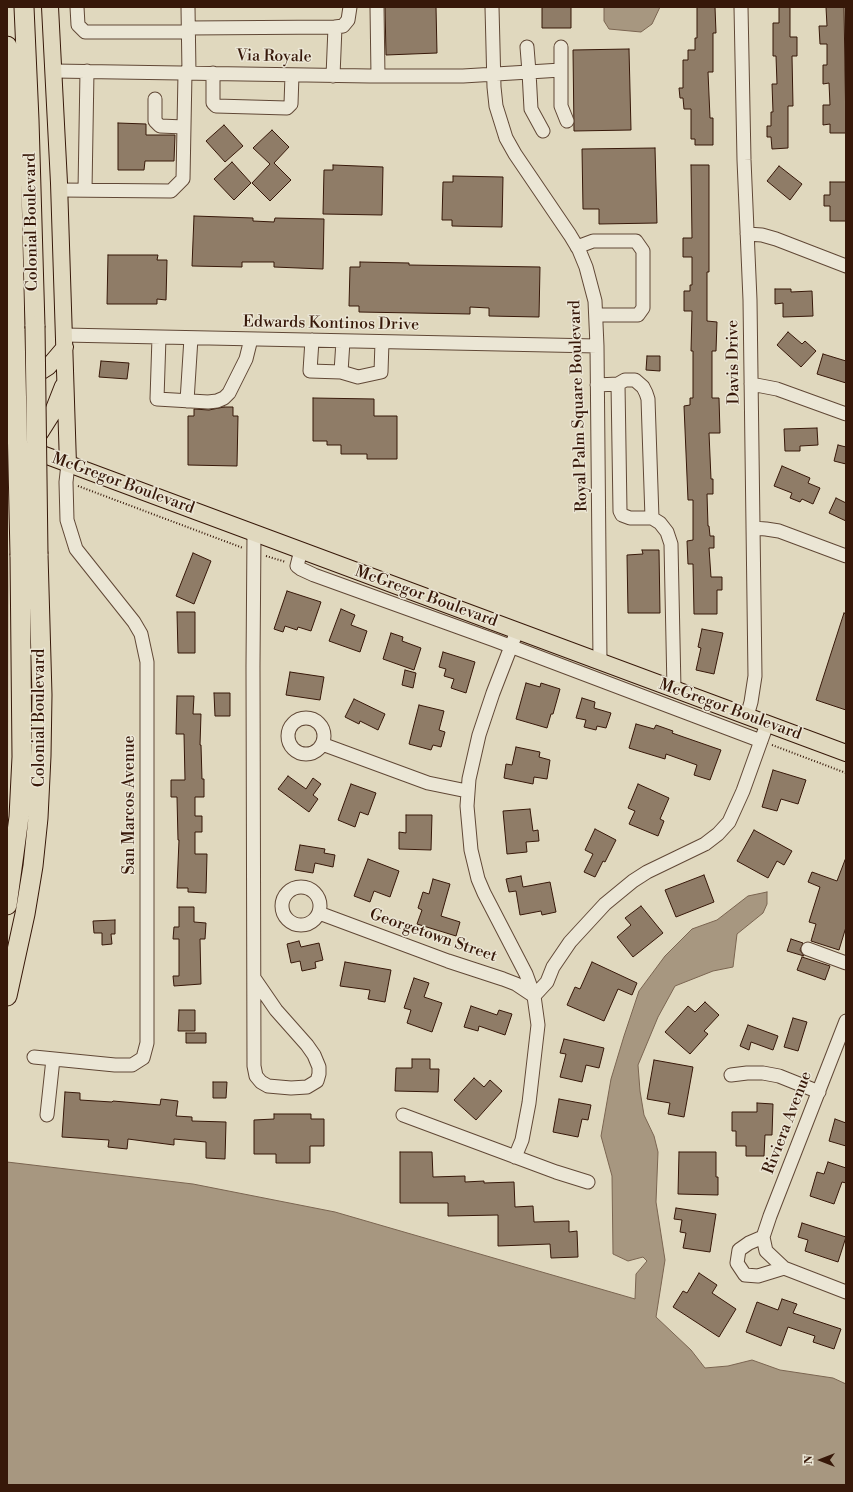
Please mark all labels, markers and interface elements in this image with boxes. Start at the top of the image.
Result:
street label: Via Royale [236,47,312,67]
street label: Colonial Boulevard [21,153,43,291]
street label: Royal Palm Square Boulevard [566,300,592,512]
street label: Edwards Kontinos Drive [243,313,419,335]
street label: Davis Drive [724,319,744,405]
street label: McGregor Boulevard [49,449,197,519]
street label: McGregor Boulevard [352,562,500,632]
street label: Colonial Boulevard [30,649,50,787]
street label: McGregor Boulevard [656,675,804,745]
street label: San Marcos Avenue [120,735,140,875]
street label: Georgetown Street [367,905,499,967]
street label: Riviera Avenue [760,1069,816,1177]
north arrow [801,1440,841,1480]
text: N [802,1456,816,1464]

